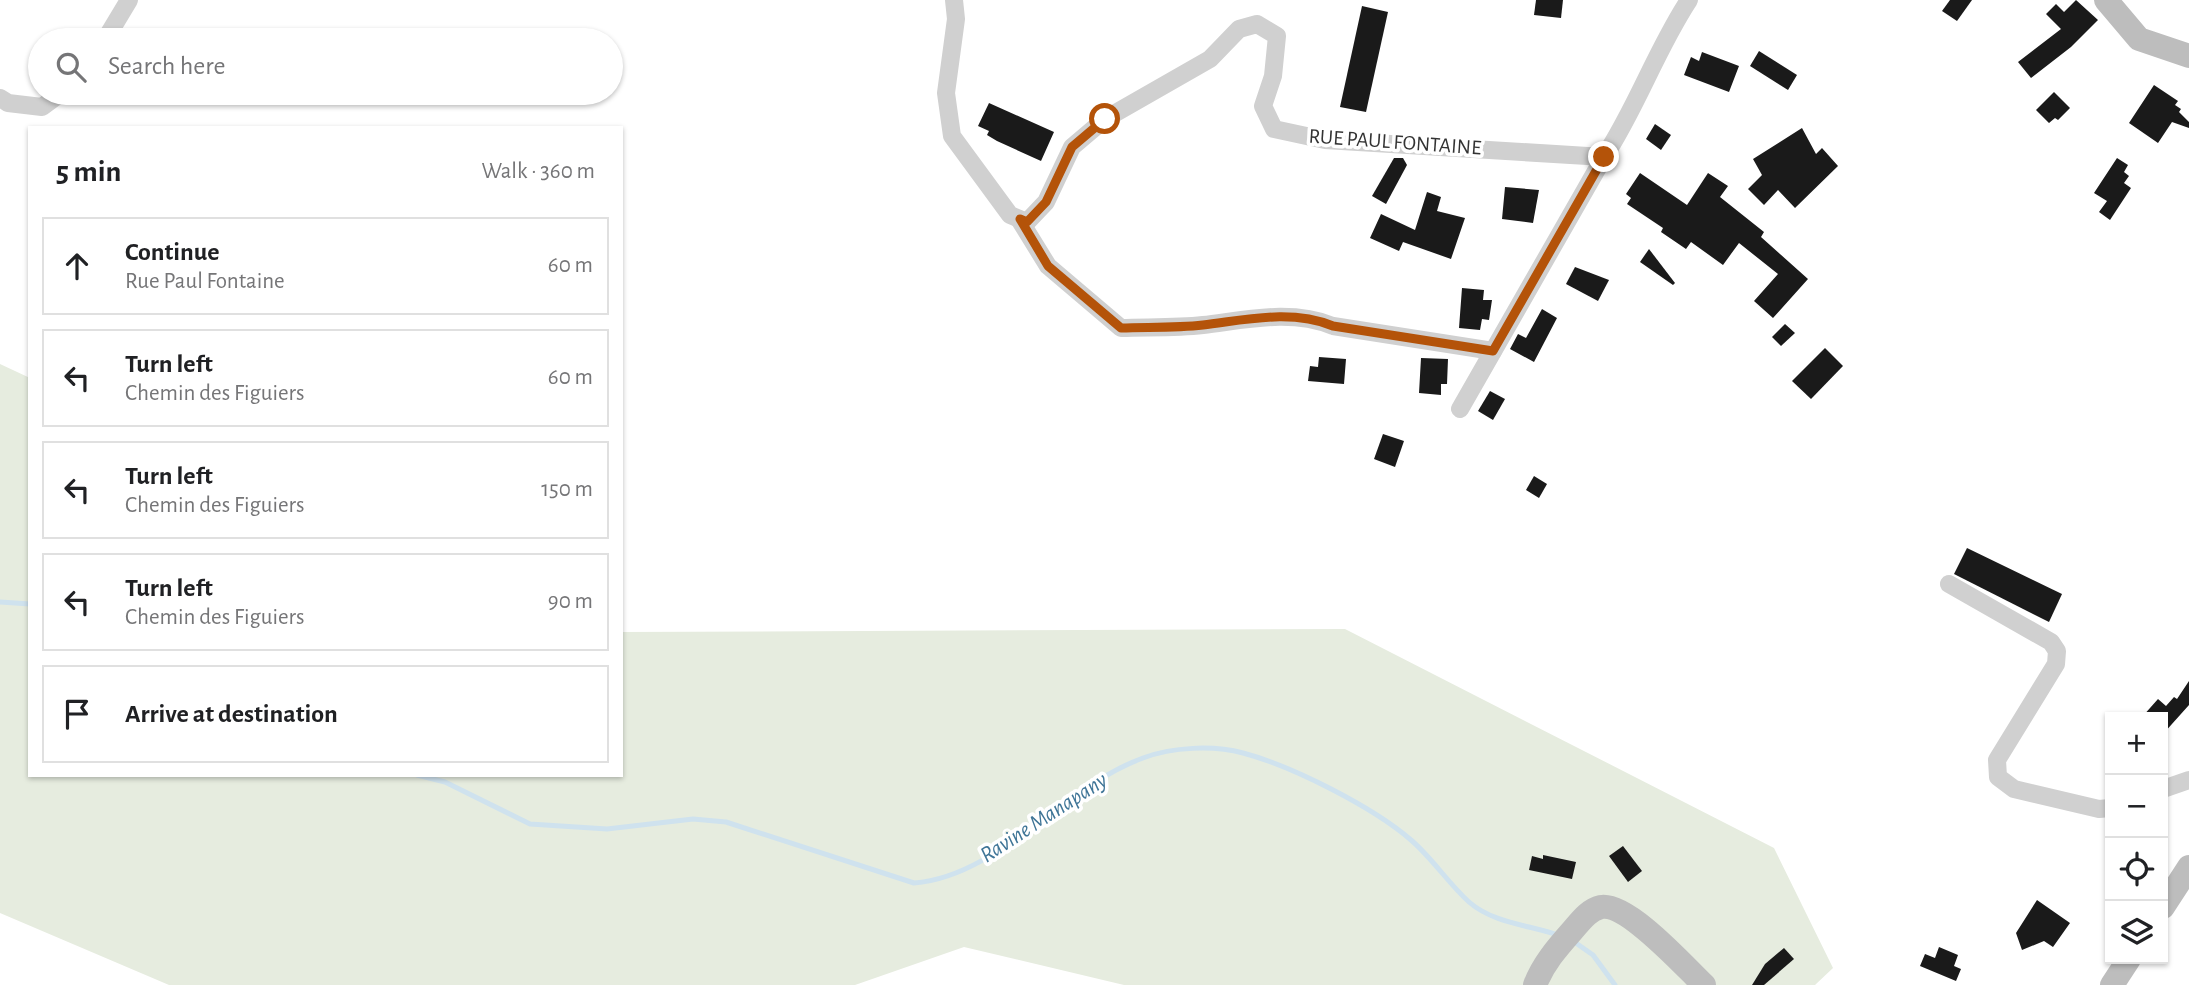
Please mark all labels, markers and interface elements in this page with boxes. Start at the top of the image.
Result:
search box [28,28,623,105]
icon: search [52,48,90,86]
text: Search here [108,53,226,79]
route start [1089,103,1120,134]
street label: RUE PAUL FONTAINE [1308,125,1482,159]
route end [1588,141,1619,172]
text: 5 min [56,157,121,187]
text: Walk · 360 m [481,160,595,183]
text: Continue [125,239,220,265]
icon: ahead [58,247,96,285]
text: 60 m [548,254,593,277]
text: Rue Paul Fontaine [125,270,285,293]
text: Turn left [125,351,213,377]
icon: left [58,359,96,397]
text: 60 m [548,366,593,389]
text: Chemin des Figuiers [125,382,305,405]
text: Turn left [125,463,213,489]
icon: left [58,471,96,509]
text: 150 m [541,478,593,501]
text: Chemin des Figuiers [125,494,305,517]
text: Turn left [125,575,213,601]
icon: left [58,583,96,621]
text: 90 m [548,590,593,613]
text: Chemin des Figuiers [125,606,305,629]
icon: arrive [58,695,96,733]
text: Arrive at destination [125,701,338,727]
map controls [2105,712,2168,964]
button: + [2105,712,2168,775]
water label: Ravine Manapany [977,768,1112,867]
button: − [2105,775,2168,838]
button: locate [2105,838,2168,901]
button: layers [2105,901,2168,964]

